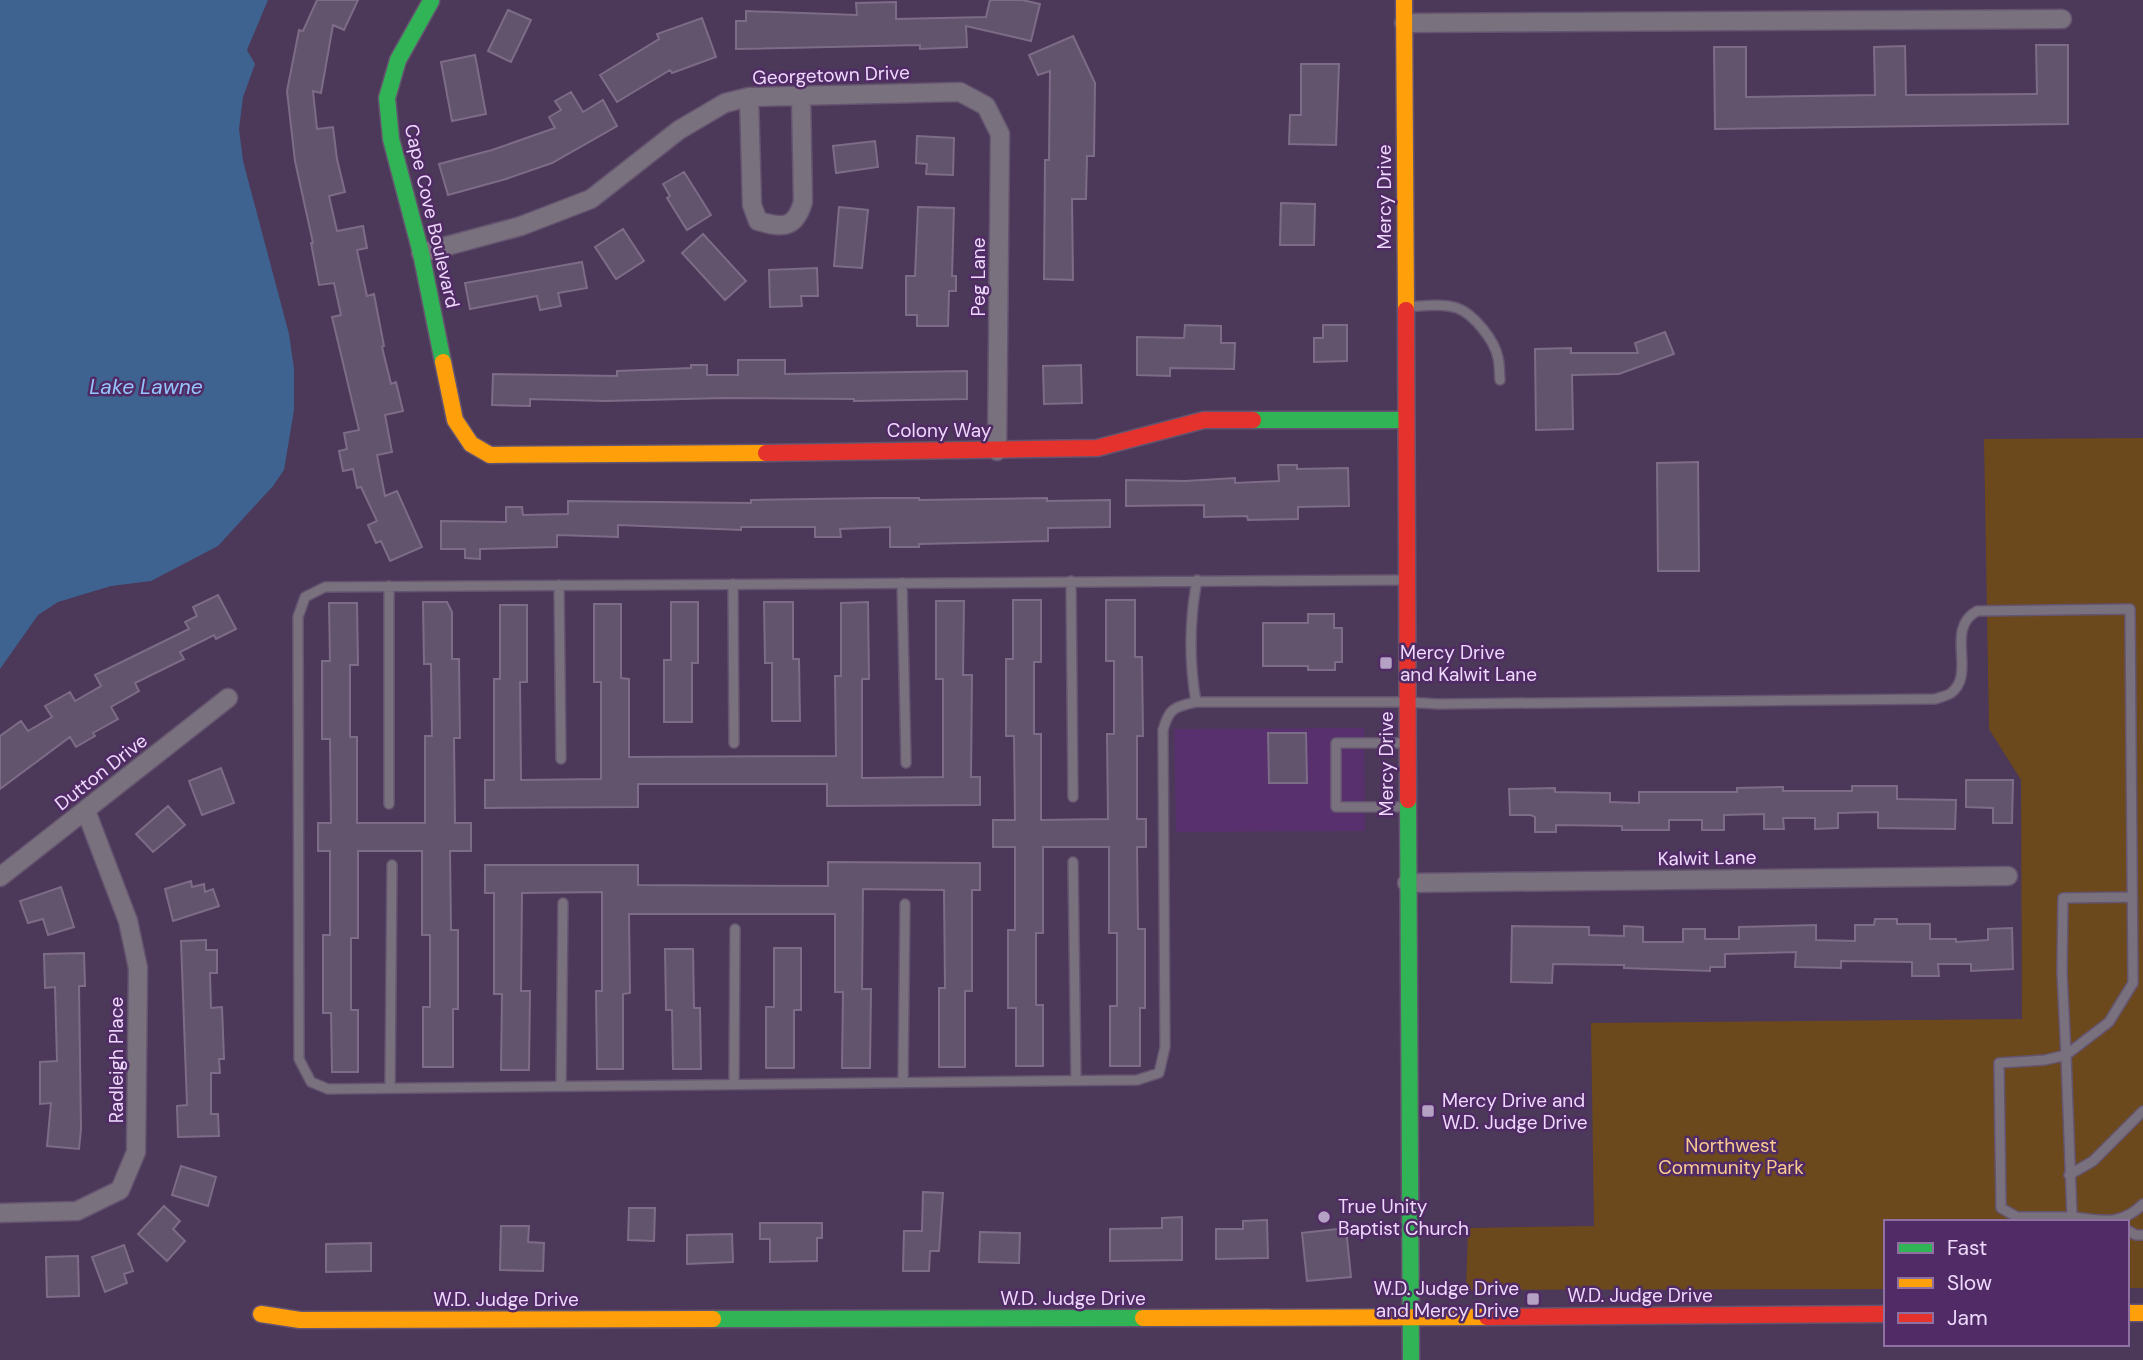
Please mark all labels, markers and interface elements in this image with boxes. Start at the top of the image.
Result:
street label: Georgetown Drive [752,60,910,90]
street label: Cape Cove Boulevard [399,121,465,311]
street label: Mercy Drive [1372,145,1397,249]
street label: Peg Lane [966,238,991,316]
water label: Lake Lawne [89,373,203,401]
street label: Colony Way [887,418,992,443]
place label: Mercy Drive and Kalwit Lane [1400,640,1537,687]
marker: Mercy Drive and Kalwit Lane [1378,655,1394,671]
street label: Mercy Drive [1374,712,1399,816]
street label: Dutton Drive [50,728,152,816]
street label: Kalwit Lane [1657,845,1757,871]
street label: Radleigh Place [104,997,129,1123]
place label: Mercy Drive and W.D. Judge Drive [1442,1088,1588,1135]
marker: Mercy Drive and W.D. Judge Drive [1420,1103,1436,1119]
park label: Northwest Community Park [1658,1133,1804,1180]
place label: True Unity Baptist Church [1338,1194,1469,1241]
marker: True Unity Baptist Church [1316,1209,1332,1225]
legend [1884,1220,2129,1346]
text: Fast [1947,1234,1987,1262]
text: Slow [1947,1269,1992,1297]
place label: W.D. Judge Drive and Mercy Drive [1373,1276,1519,1323]
street label: W.D. Judge Drive [1567,1283,1713,1308]
street label: W.D. Judge Drive [1000,1286,1146,1311]
street label: W.D. Judge Drive [433,1287,579,1312]
marker: W.D. Judge Drive and Mercy Drive [1525,1291,1541,1307]
text: Jam [1947,1304,1988,1332]

